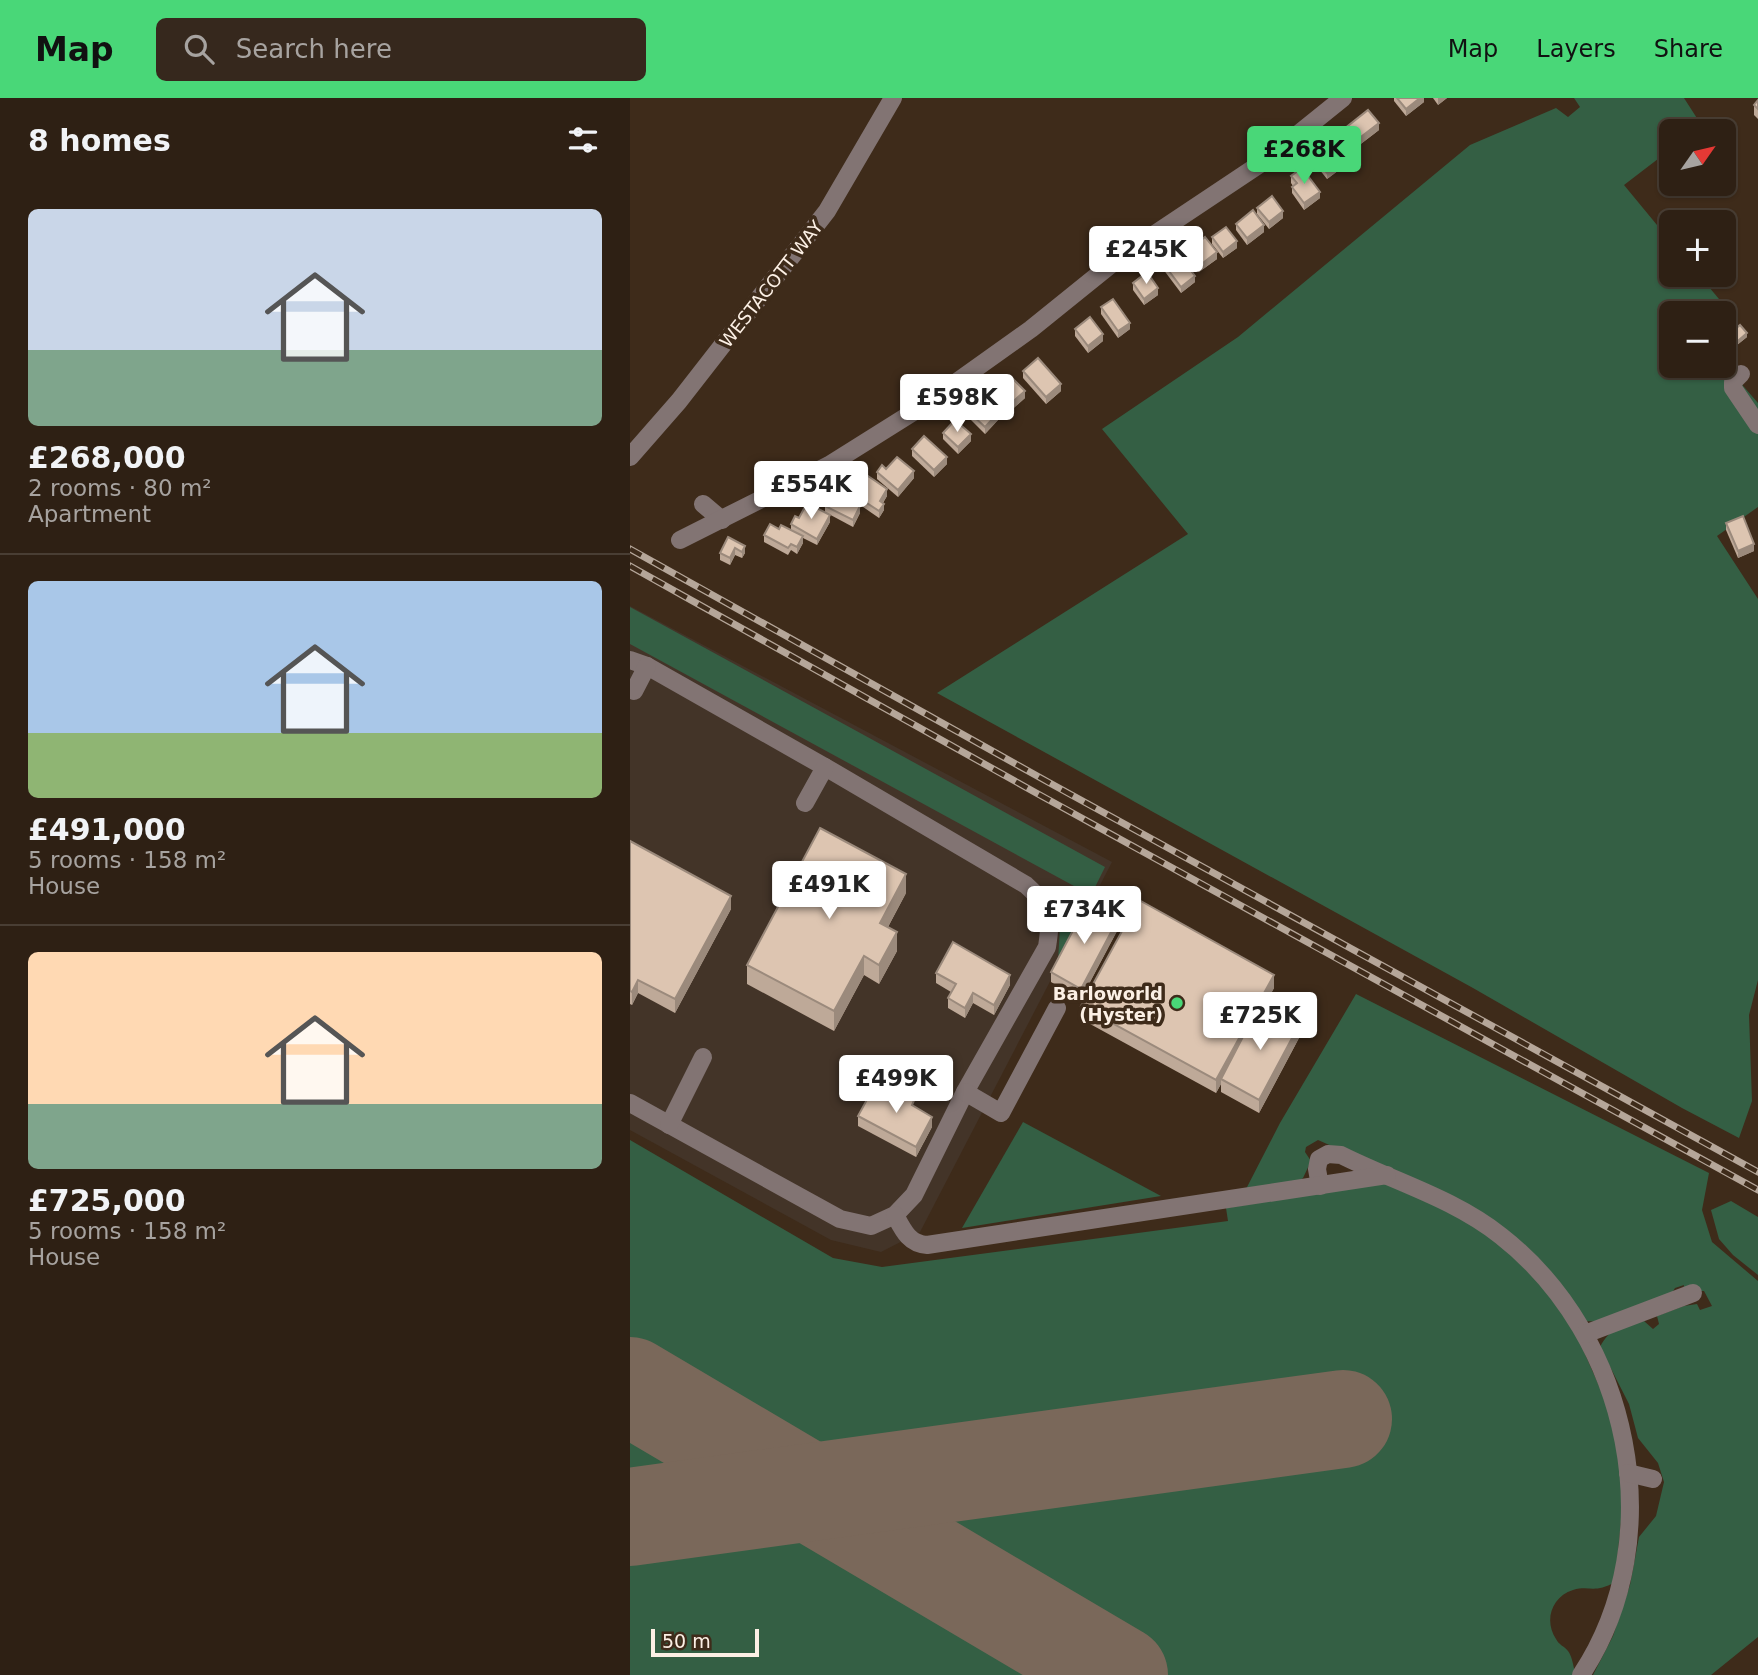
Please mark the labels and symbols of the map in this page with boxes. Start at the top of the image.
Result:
north arrow [1659,119,1736,196]
pin: £268K [1255,126,1353,186]
street label: WESTACOTT WAY [715,216,828,352]
pin: £245K [1097,226,1195,286]
pin: £598K [908,374,1006,434]
pin: £554K [762,462,860,521]
pin: £491K [780,862,878,921]
pin: £734K [1035,886,1133,946]
place label: Barloworld (Hyster) [1053,983,1163,1025]
pin: £725K [1211,992,1309,1052]
marker: Barloworld (Hyster) [1169,995,1185,1011]
pin: £499K [847,1056,945,1115]
scale bar [651,1626,760,1658]

